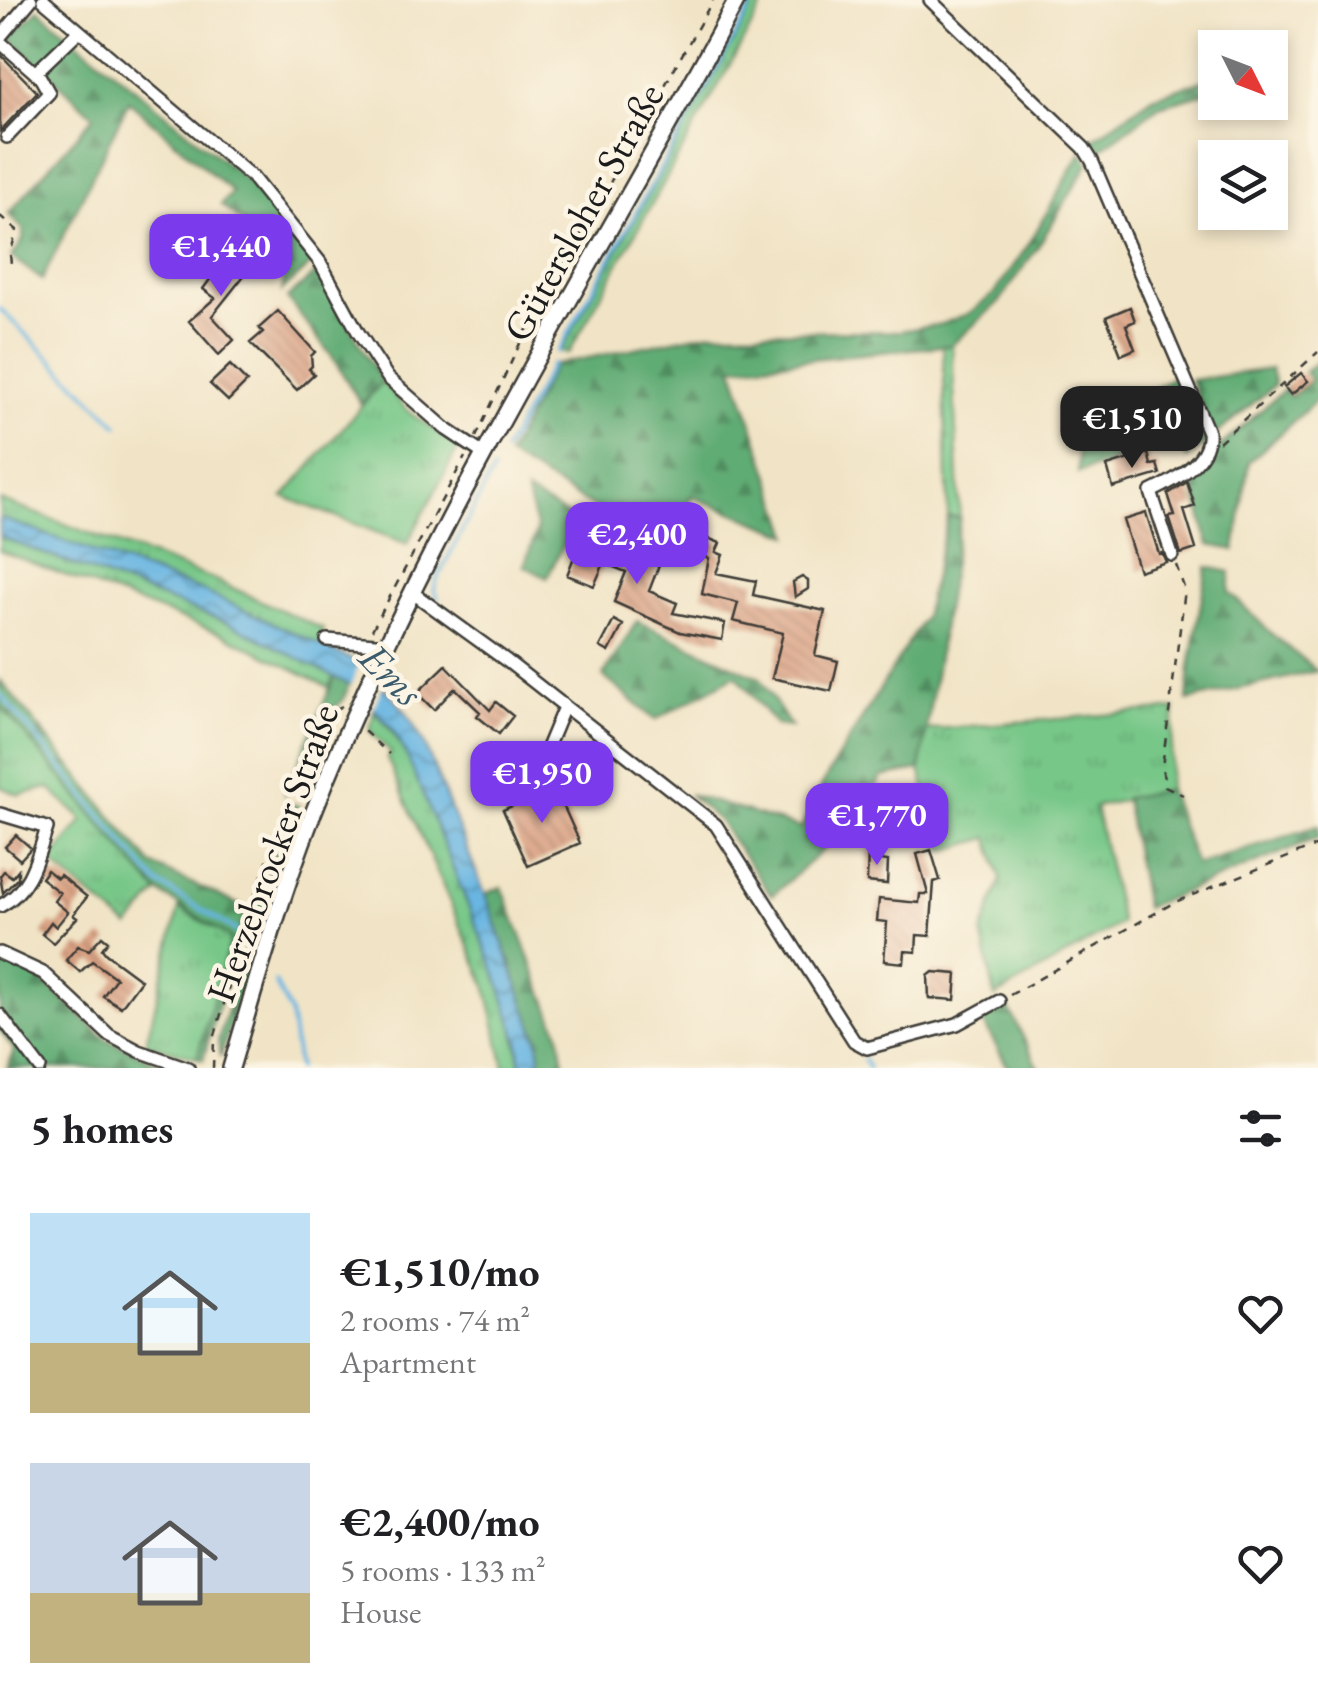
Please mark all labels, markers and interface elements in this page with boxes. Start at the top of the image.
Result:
north arrow [1198,30,1288,120]
map controls [1198,30,1288,230]
street label: Gütersloher Straße [491,74,675,350]
button: layers [1198,140,1288,230]
pin: €1,440 [140,214,302,299]
text: €1,440 [171,225,271,267]
pin: €1,510 [1051,386,1213,471]
text: €1,510 [1082,397,1182,439]
pin: €2,400 [556,502,718,587]
text: €2,400 [587,513,687,555]
water label: Ems [346,629,436,718]
street label: Herzebrocker Straße [194,697,350,1009]
pin: €1,950 [461,741,623,826]
text: €1,950 [492,752,592,794]
pin: €1,770 [796,783,958,868]
text: €1,770 [827,794,927,836]
text: 5 homes [30,1101,173,1156]
icon: filters [1233,1101,1288,1156]
text: €1,510/mo [340,1244,540,1299]
icon: home [110,1253,230,1373]
icon: heart [1233,1286,1288,1341]
text: 2 rooms · 74 m² [340,1299,530,1341]
text: Apartment [340,1341,476,1383]
text: €2,400/mo [340,1494,540,1549]
icon: home [110,1503,230,1623]
icon: heart [1233,1536,1288,1591]
text: 5 rooms · 133 m² [340,1549,546,1591]
text: House [340,1591,421,1633]

